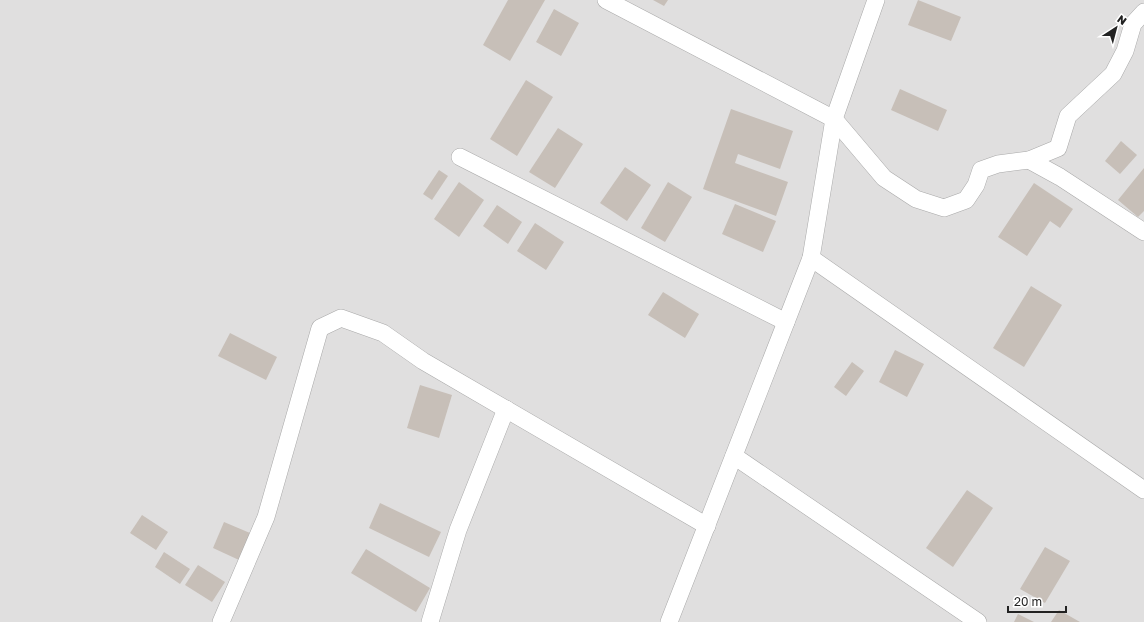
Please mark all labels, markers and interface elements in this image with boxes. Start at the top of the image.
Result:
north arrow [1096,8,1136,48]
text: N [1115,12,1129,27]
scale bar [1008,588,1066,614]
text: 20 m [1014,594,1042,609]

